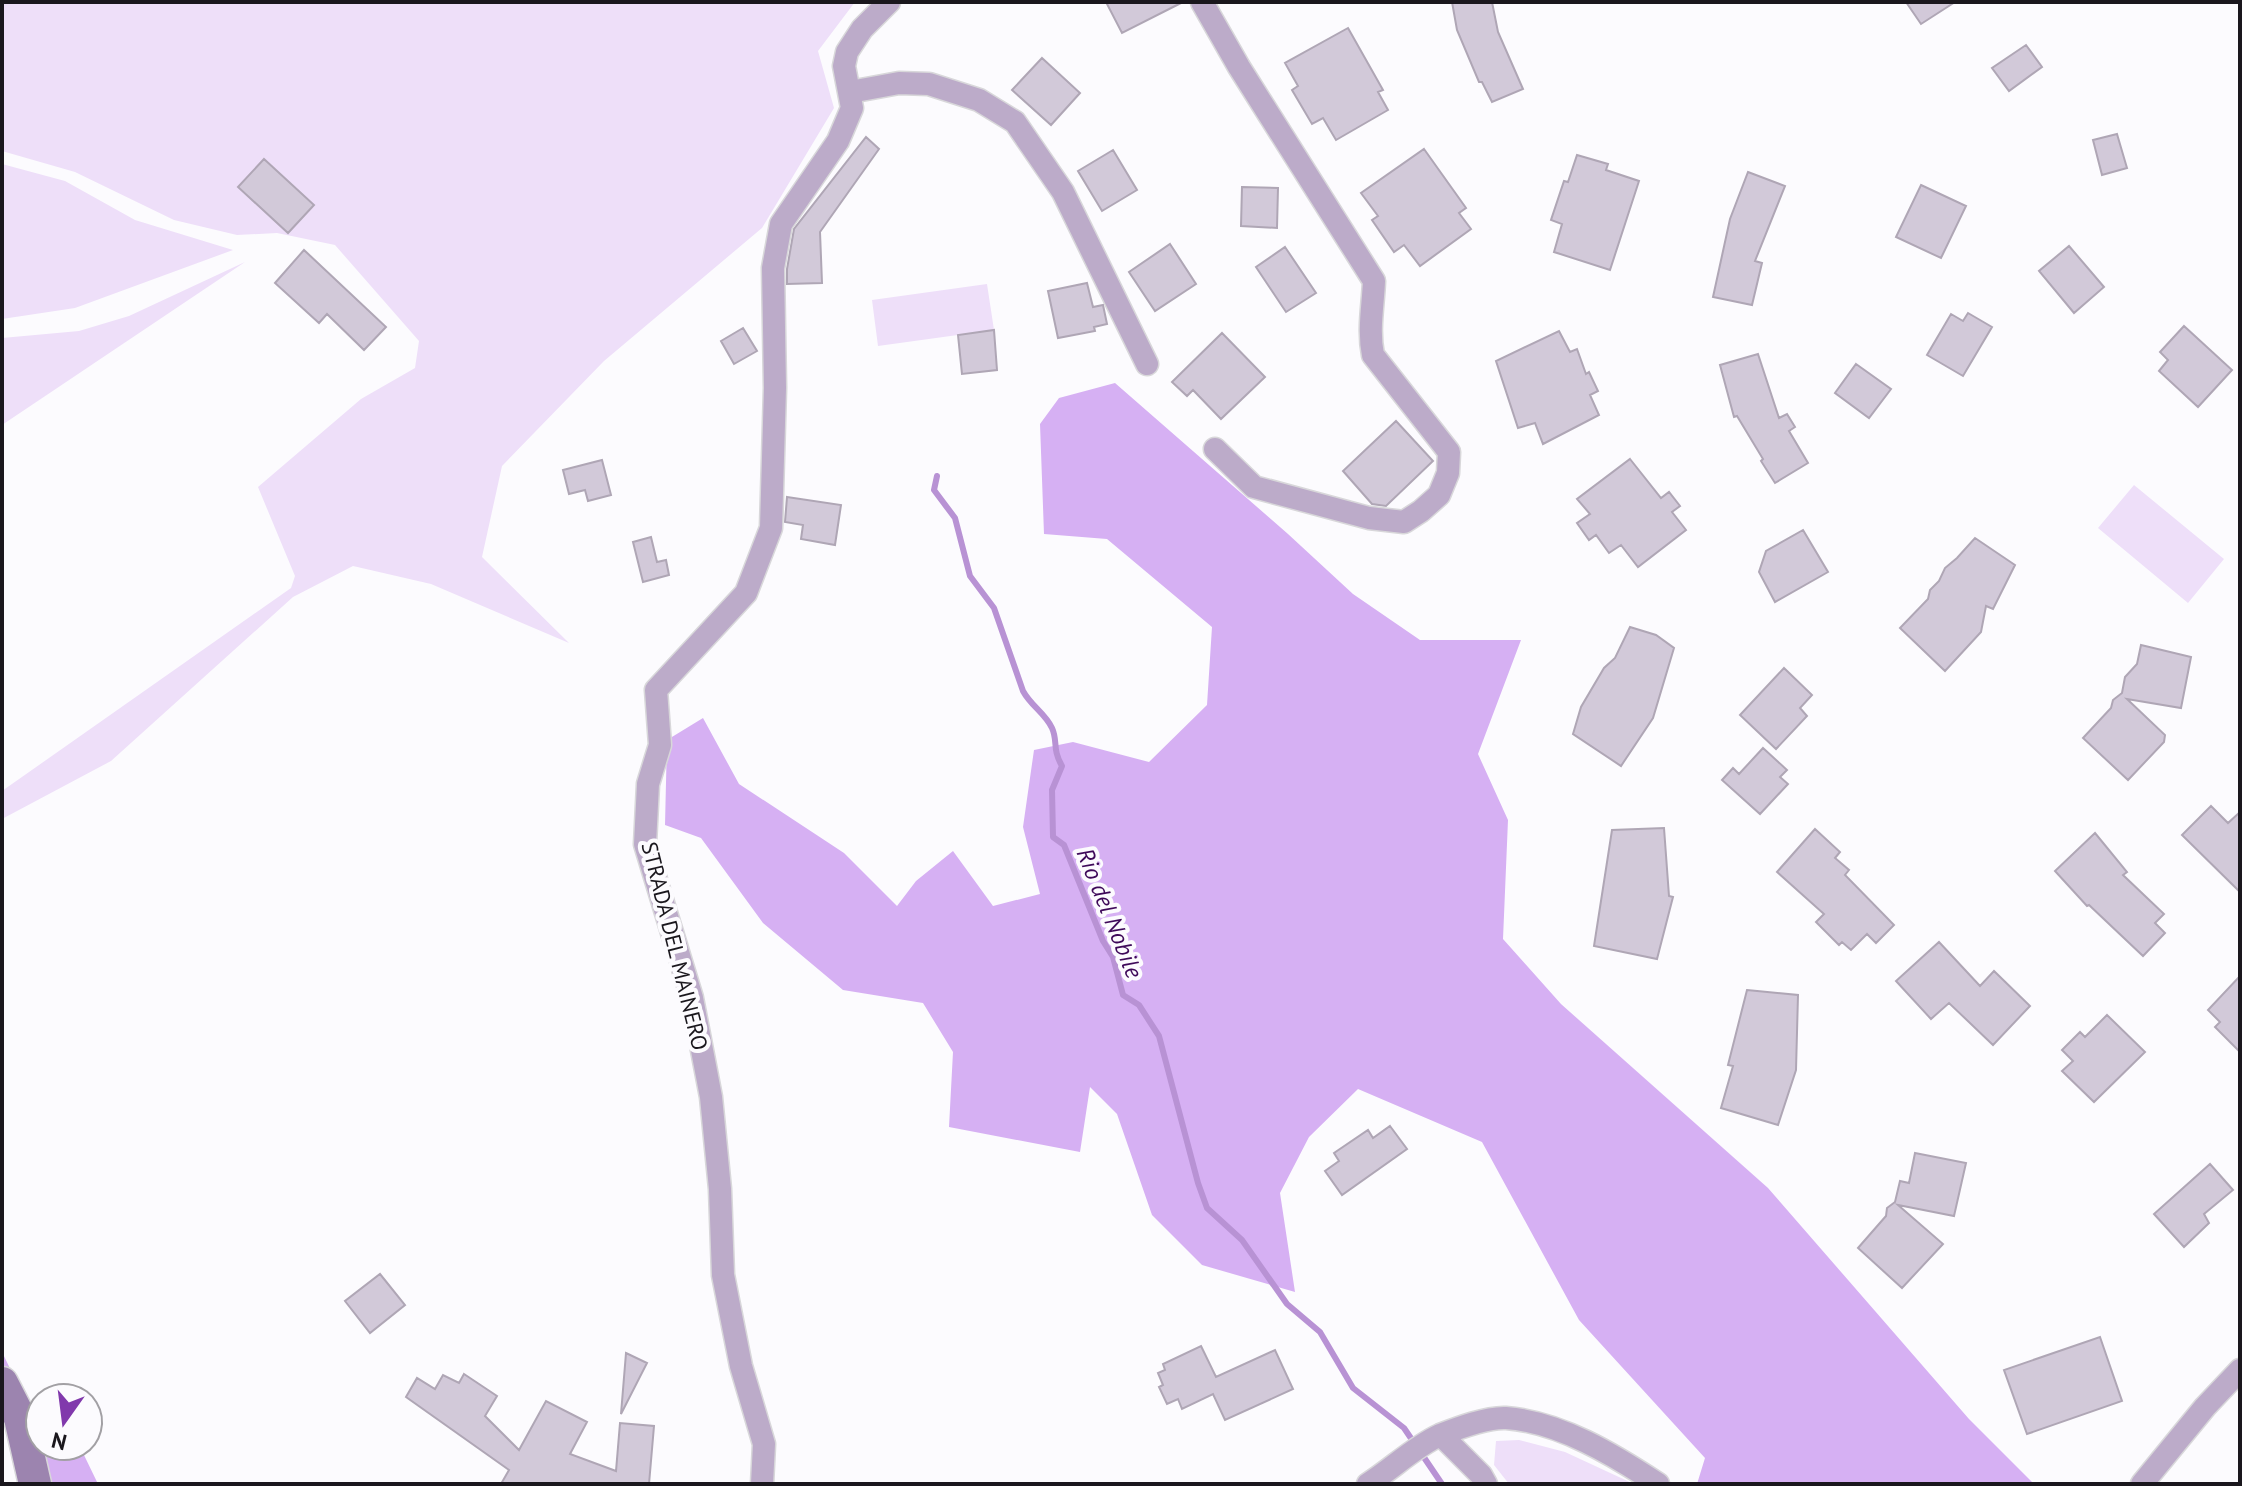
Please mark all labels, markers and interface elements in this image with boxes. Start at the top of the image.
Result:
street label: STRADA DEL MAINERO [636,839,714,1053]
water label: Rio del Nobile [1070,843,1150,983]
north arrow [24,1382,104,1462]
text: N [49,1426,70,1457]

